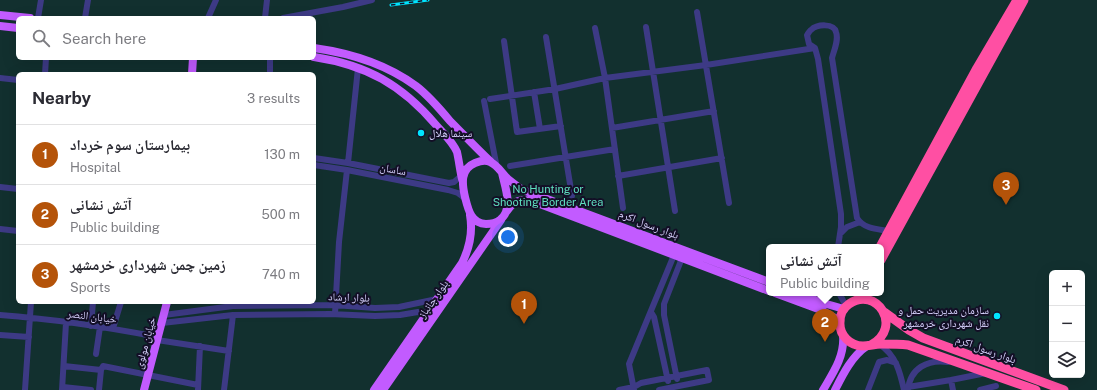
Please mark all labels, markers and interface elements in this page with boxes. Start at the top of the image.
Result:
search box [16,16,316,60]
icon: search [30,27,52,49]
text: Search here [62,30,146,47]
text: Nearby [32,88,91,108]
text: 3 results [247,91,300,106]
place label: سینما هلال [429,127,472,140]
marker: سینما هلال [416,128,426,138]
text: بیمارستان سوم خرداد [70,136,190,153]
text: 1 [42,147,48,162]
text: 130 m [264,147,300,162]
text: Hospital [70,160,121,175]
street label: ساسان [379,161,407,178]
pin: 3 [993,172,1019,205]
park label: No Hunting or Shooting Border Area [493,183,603,208]
text: آتش نشانی [70,196,132,213]
text: 2 [41,207,49,222]
text: 500 m [261,207,300,222]
street label: بلوار رسول اکرم [617,207,681,242]
text: Public building [70,220,160,235]
your location [498,227,518,247]
popup [766,244,884,296]
text: آتش نشانی [780,252,842,269]
text: زمین چمن شهرداری خرمشهر [70,256,226,273]
text: 3 [41,267,49,282]
text: 740 m [262,267,300,282]
map controls [1049,270,1085,378]
button: + [1049,270,1085,306]
text: Public building [780,276,870,291]
street label: بلوار جانباز [415,278,451,321]
text: Sports [70,280,110,295]
street label: بلوار ارشاد [328,290,370,304]
pin: 1 [511,291,537,324]
place label: سازمان مدیریت حمل و نقل شهرداری خرمشهر [898,304,989,330]
button: − [1049,306,1085,342]
street label: خیابان النصر [65,307,117,326]
pin: 2 [812,309,838,342]
marker: سازمان مدیریت حمل و نقل شهرداری خرمشهر [992,311,1002,321]
street label: خیابان مولوی [132,316,159,370]
street label: بلوار رسول اکرم [954,333,1018,366]
button: layers [1049,342,1085,378]

